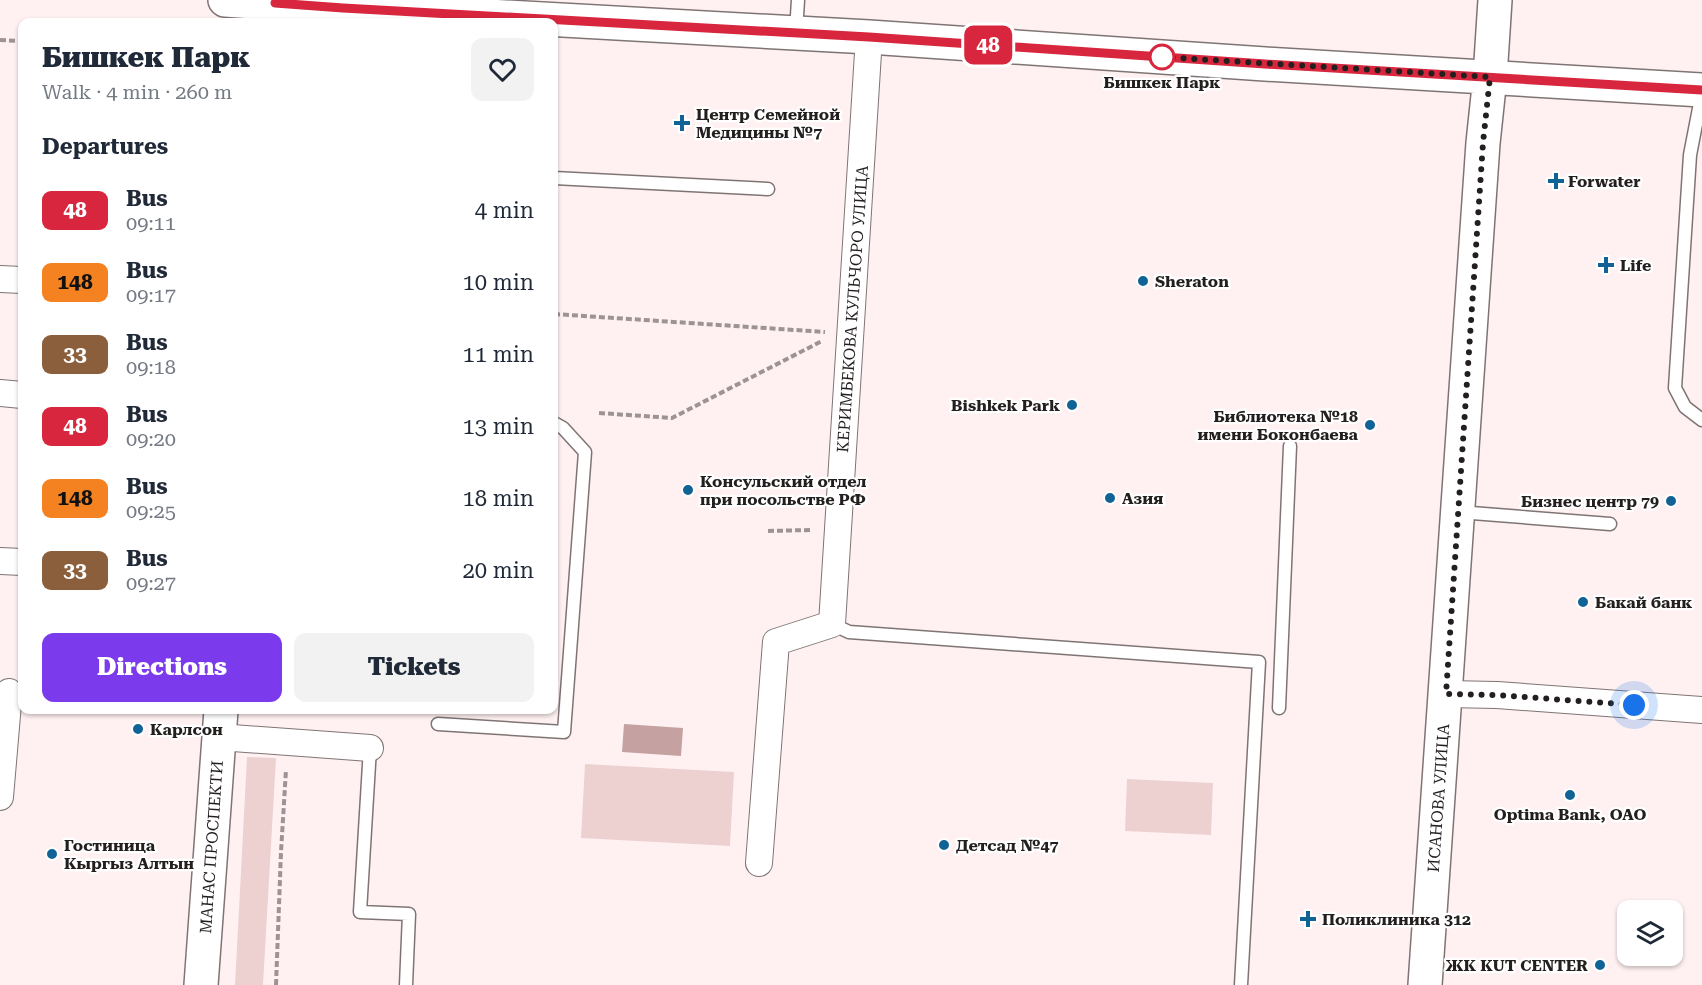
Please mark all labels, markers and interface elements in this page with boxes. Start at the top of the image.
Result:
line badge: 48 [961,26,1015,64]
text: 48 [976,33,1000,57]
button: heart [471,38,534,101]
text: Бишкек Парк [42,41,250,74]
marker: Бишкек Парк [1149,44,1175,70]
place label: Бишкек Парк [1104,73,1220,92]
text: Walk · 4 min · 260 m [42,80,232,104]
place label: Центр Семейной Медицины №7 [696,105,840,142]
marker: Центр Семейной Медицины №7 [673,114,691,132]
text: Departures [42,134,168,159]
street label: КЕРИМБЕКОВА КУЛЬЧОРО УЛИЦА [833,164,872,453]
place label: Forwater [1568,172,1641,191]
marker: Forwater [1549,174,1563,188]
text: Bus [126,186,168,211]
text: 48 [63,198,87,222]
text: 4 min [475,198,534,223]
text: 09:11 [126,211,176,235]
marker: Life [1597,256,1615,274]
place label: Life [1620,256,1651,275]
text: Bus [126,258,168,283]
text: 148 [57,270,93,294]
text: 10 min [463,270,534,295]
place label: Sheraton [1155,272,1229,291]
marker: Sheraton [1136,274,1150,288]
text: 09:17 [126,283,176,307]
text: Bus [126,330,168,355]
text: 33 [63,342,87,366]
text: 11 min [463,342,534,367]
text: 09:18 [126,355,176,379]
place label: Bishkek Park [951,396,1060,415]
marker: Bishkek Park [1065,398,1079,412]
text: Bus [126,402,168,427]
place label: Библиотека №18 имени Боконбаева [1198,407,1359,444]
text: 48 [63,414,87,438]
text: 13 min [463,414,534,439]
marker: Библиотека №18 имени Боконбаева [1363,418,1377,432]
text: 09:20 [126,427,176,451]
place label: Консульский отдел при посольстве РФ [700,472,867,509]
text: Bus [126,474,168,499]
marker: Консульский отдел при посольстве РФ [681,483,695,497]
text: 148 [57,486,93,510]
text: 18 min [463,486,534,511]
place label: Азия [1122,489,1163,508]
marker: Азия [1103,491,1117,505]
place label: Бизнес центр 79 [1521,492,1659,511]
marker: Бизнес центр 79 [1664,494,1678,508]
text: 09:25 [126,499,176,523]
text: Bus [126,546,168,571]
text: 33 [63,558,87,582]
text: 20 min [463,558,534,583]
text: 09:27 [126,571,176,595]
place label: Бакай банк [1595,593,1692,612]
marker: Бакай банк [1576,595,1590,609]
button: Directions [42,633,282,702]
button: Tickets [294,633,534,702]
your location [1619,690,1649,720]
place label: Карлсон [150,720,223,739]
marker: Карлсон [131,722,145,736]
street label: ИСАНОВА УЛИЦА [1424,722,1453,873]
street label: МАНАС ПРОСПЕКТИ [196,760,227,934]
marker: Optima Bank, ОАО [1563,788,1577,802]
place label: Optima Bank, ОАО [1494,805,1646,824]
place label: Гостиница Кыргыз Алтын [64,836,194,873]
place label: Детсад №47 [956,836,1058,855]
marker: Детсад №47 [937,838,951,852]
marker: Гостиница Кыргыз Алтын [45,847,59,861]
map controls [1617,900,1683,966]
button: layers [1617,900,1683,966]
marker: Поликлиника 312 [1299,910,1317,928]
place label: Поликлиника 312 [1322,910,1471,929]
place label: ЖК KUT CENTER [1446,956,1588,975]
marker: ЖК KUT CENTER [1593,958,1607,972]

